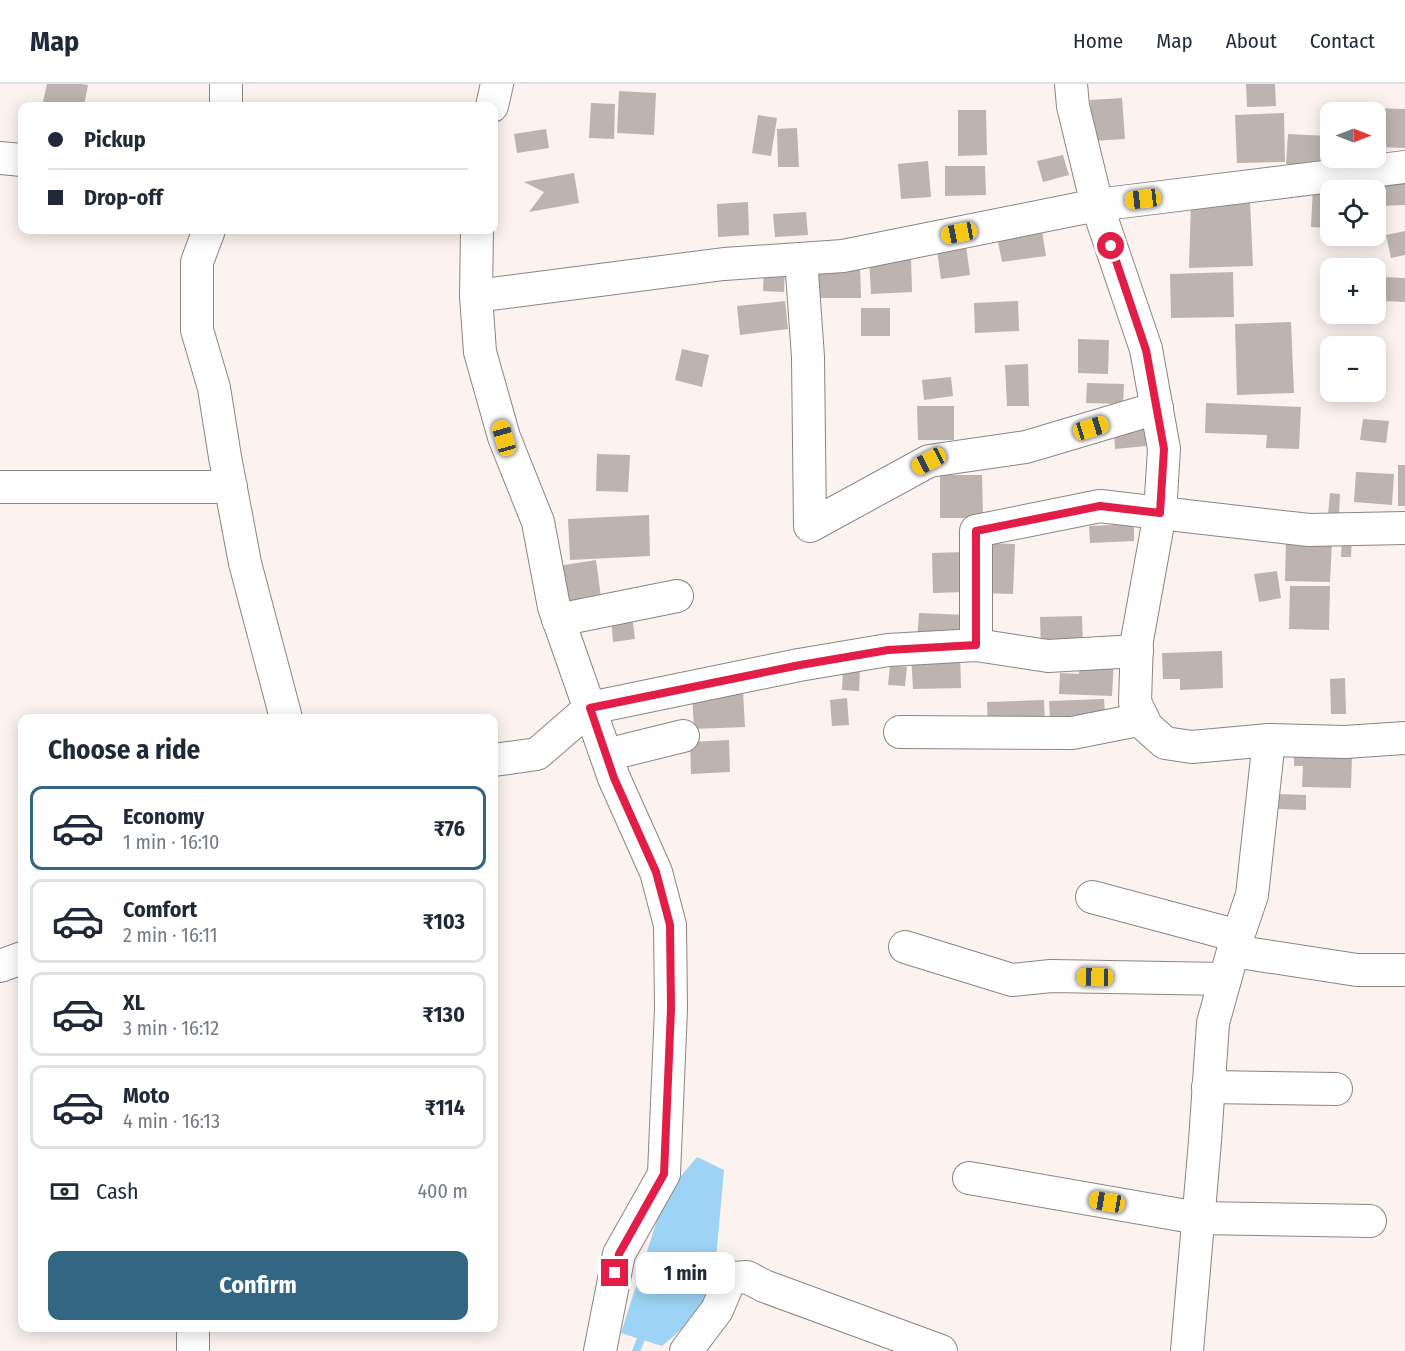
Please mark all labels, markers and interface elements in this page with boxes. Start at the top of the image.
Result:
text: Map [30,25,79,58]
text: Home [1073,28,1123,54]
text: Map [1156,28,1193,54]
text: About [1226,28,1277,54]
text: Contact [1310,28,1375,54]
north arrow [1320,102,1386,168]
map controls [1320,102,1386,402]
text: Pickup [84,126,146,153]
button: locate [1320,180,1386,246]
text: Drop-off [84,184,163,211]
car [1124,188,1162,210]
car [940,221,978,245]
route start [1097,232,1124,259]
button: + [1320,258,1386,324]
button: − [1320,336,1386,402]
car [1071,414,1111,442]
car [490,418,518,458]
car [909,445,949,477]
text: Choose a ride [48,734,200,766]
icon: car [51,801,105,855]
text: Economy [123,803,204,830]
text: ₹76 [434,815,465,842]
text: 1 min · 16:10 [123,830,219,854]
icon: car [51,894,105,948]
text: Comfort [123,896,197,923]
text: ₹103 [423,908,465,935]
text: 2 min · 16:11 [123,923,218,947]
car [1077,968,1113,986]
icon: car [51,987,105,1041]
text: XL [123,989,145,1016]
text: ₹130 [423,1001,465,1028]
text: 3 min · 16:12 [123,1016,219,1040]
icon: car [51,1080,105,1134]
text: Moto [123,1082,170,1109]
text: ₹114 [425,1094,465,1121]
text: 4 min · 16:13 [123,1109,220,1133]
icon: cash [48,1175,81,1208]
text: Cash [96,1178,139,1205]
text: 400 m [417,1179,468,1203]
car [1088,1190,1126,1214]
button: Confirm [48,1251,468,1320]
callout: 1 min [636,1252,735,1294]
route end [601,1259,628,1286]
text: 1 min [664,1261,707,1285]

